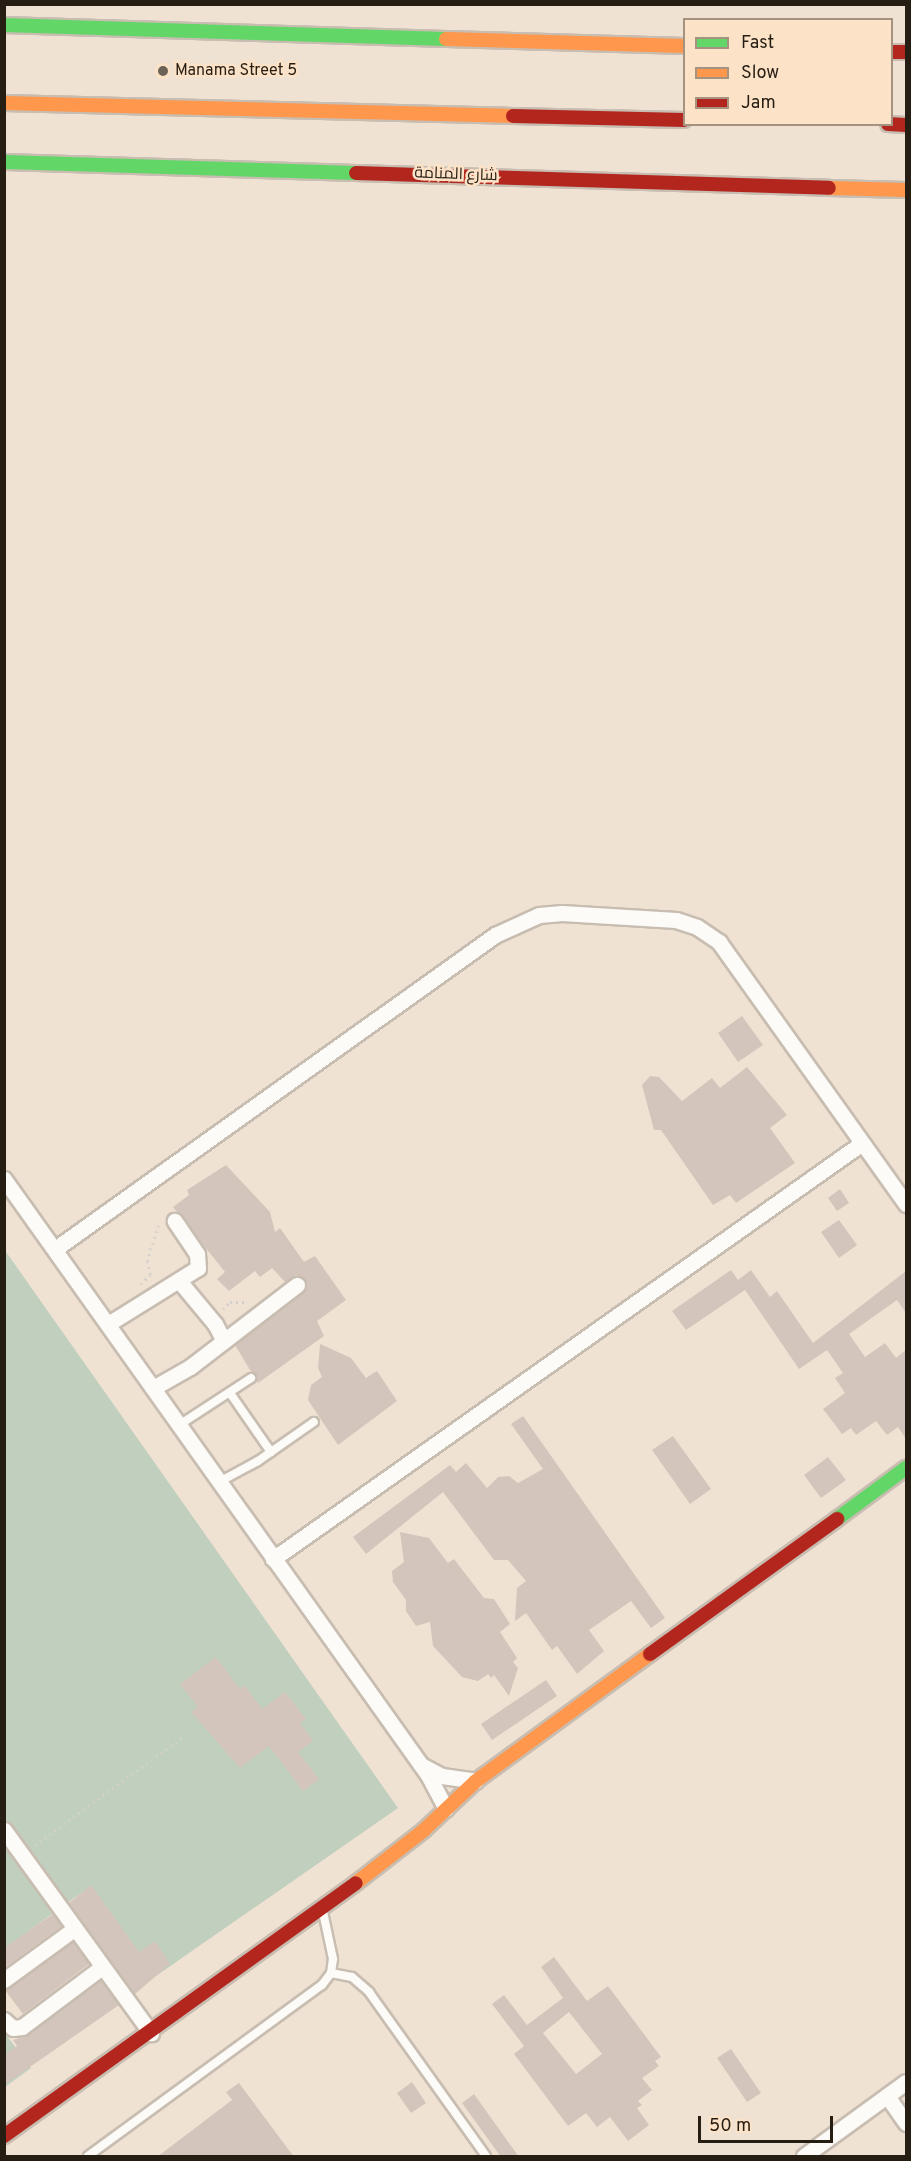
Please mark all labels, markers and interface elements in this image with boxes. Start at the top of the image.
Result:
legend [683,18,893,126]
text: Fast [741,32,774,55]
place label: Manama Street 5 [175,61,297,81]
text: Slow [741,62,779,85]
marker: Manama Street 5 [156,64,170,78]
text: Jam [741,92,776,115]
street label: شارع المنامة [414,164,498,186]
scale bar [701,2104,836,2142]
text: 50 m [709,2115,751,2138]

